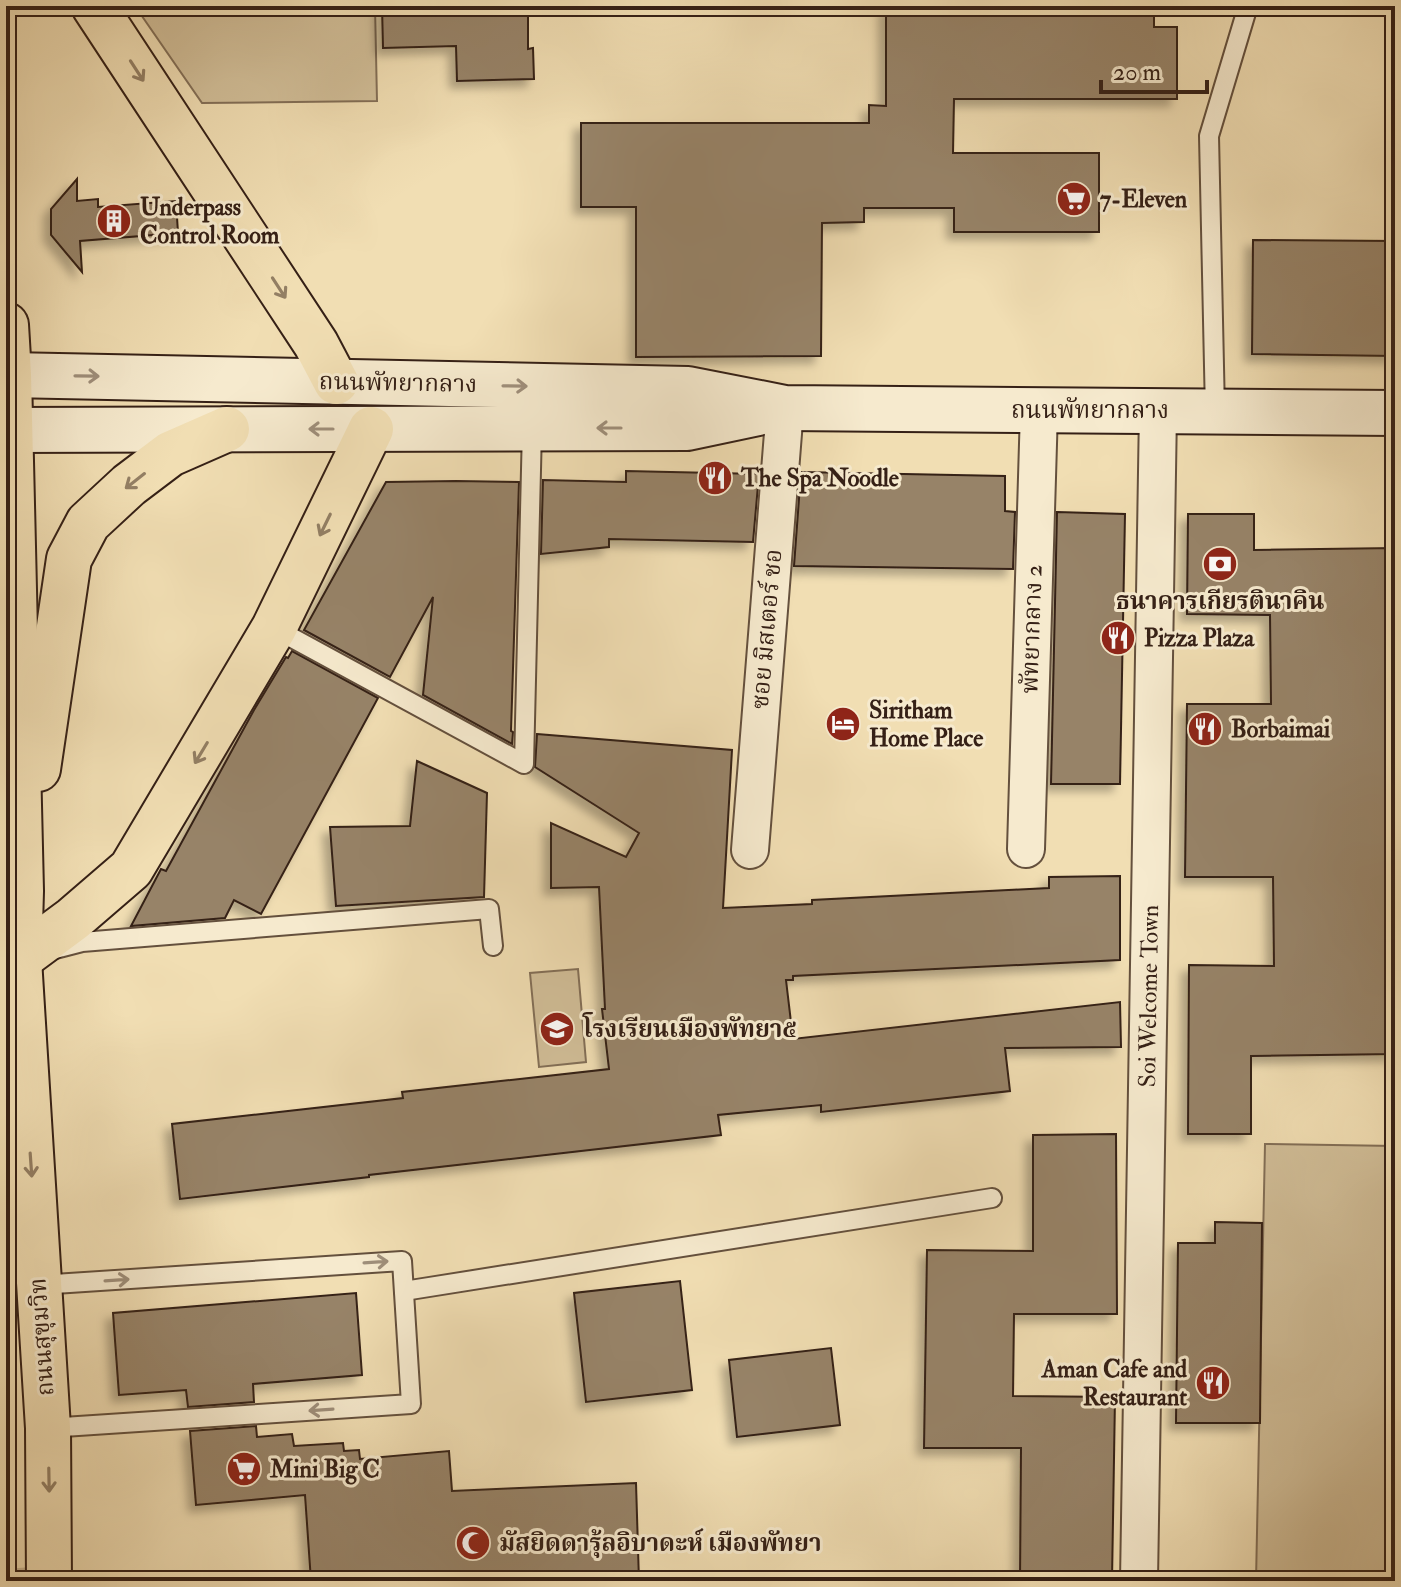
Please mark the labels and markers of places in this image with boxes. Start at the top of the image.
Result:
supermarket icon: 7-Eleven [1055,180,1093,218]
place label: 7-Eleven [1100,184,1188,215]
place label: Underpass Control Room [140,192,280,251]
building icon: Underpass Control Room [95,202,133,240]
restaurant icon: The Spa Noodle [696,459,734,497]
place label: The Spa Noodle [740,463,899,494]
bank icon: ธนาคารเกียรตินาคิน [1201,545,1239,583]
place label: ธนาคารเกียรตินาคิน [1116,586,1324,617]
restaurant icon: Pizza Plaza [1099,619,1137,657]
place label: Pizza Plaza [1144,623,1255,654]
place label: Siritham Home Place [869,695,983,754]
hotel icon: Siritham Home Place [824,705,862,743]
restaurant icon: Borbaimai [1186,710,1224,748]
place label: Borbaimai [1231,714,1331,745]
school or university icon: โรงเรียนเมืองพัทยา๕ [538,1010,576,1048]
place label: โรงเรียนเมืองพัทยา๕ [582,1012,797,1045]
place label: Aman Cafe and Restaurant [1041,1354,1187,1413]
restaurant icon: Aman Cafe and Restaurant [1194,1364,1232,1402]
supermarket icon: Mini Big C [225,1450,263,1488]
place label: Mini Big C [269,1454,380,1485]
mosque icon: มัสยิดดารุ้ลอิบาดะห์ เมืองพัทยา [454,1524,492,1562]
place label: มัสยิดดารุ้ลอิบาดะห์ เมืองพัทยา [499,1528,821,1559]

